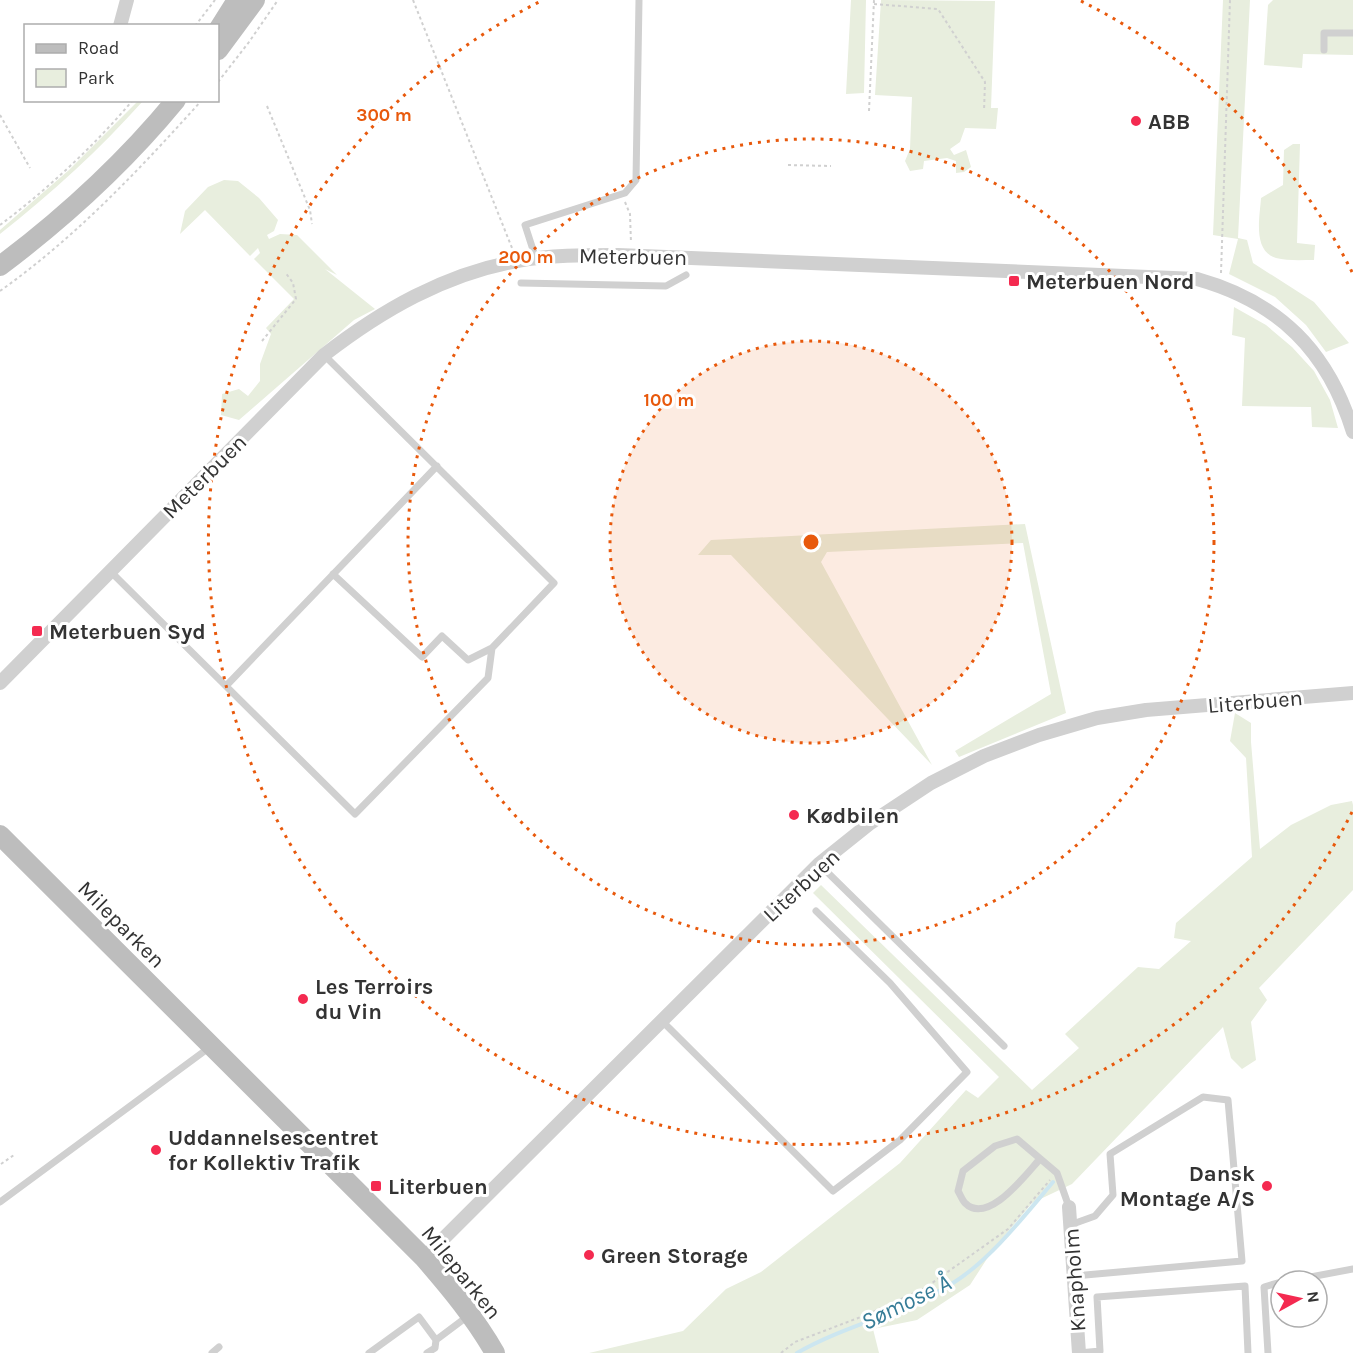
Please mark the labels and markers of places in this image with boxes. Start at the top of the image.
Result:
place label: ABB [1148,109,1190,135]
marker: ABB [1129,114,1143,128]
place label: Meterbuen Nord [1026,269,1194,295]
marker: Meterbuen Nord [1007,274,1021,288]
centre of rings [801,532,821,552]
place label: Meterbuen Syd [49,619,206,645]
marker: Meterbuen Syd [30,624,44,638]
place label: Kødbilen [806,803,899,829]
marker: Kødbilen [787,808,801,822]
place label: Les Terroirs du Vin [315,974,433,1025]
marker: Les Terroirs du Vin [296,992,310,1006]
place label: Uddannelsescentret for Kollektiv Trafik [168,1125,379,1176]
marker: Uddannelsescentret for Kollektiv Trafik [149,1143,163,1157]
place label: Dansk Montage A/S [1120,1161,1255,1212]
place label: Literbuen [388,1174,488,1200]
marker: Literbuen [369,1179,383,1193]
marker: Dansk Montage A/S [1260,1179,1274,1193]
place label: Green Storage [601,1243,748,1269]
marker: Green Storage [582,1248,596,1262]

